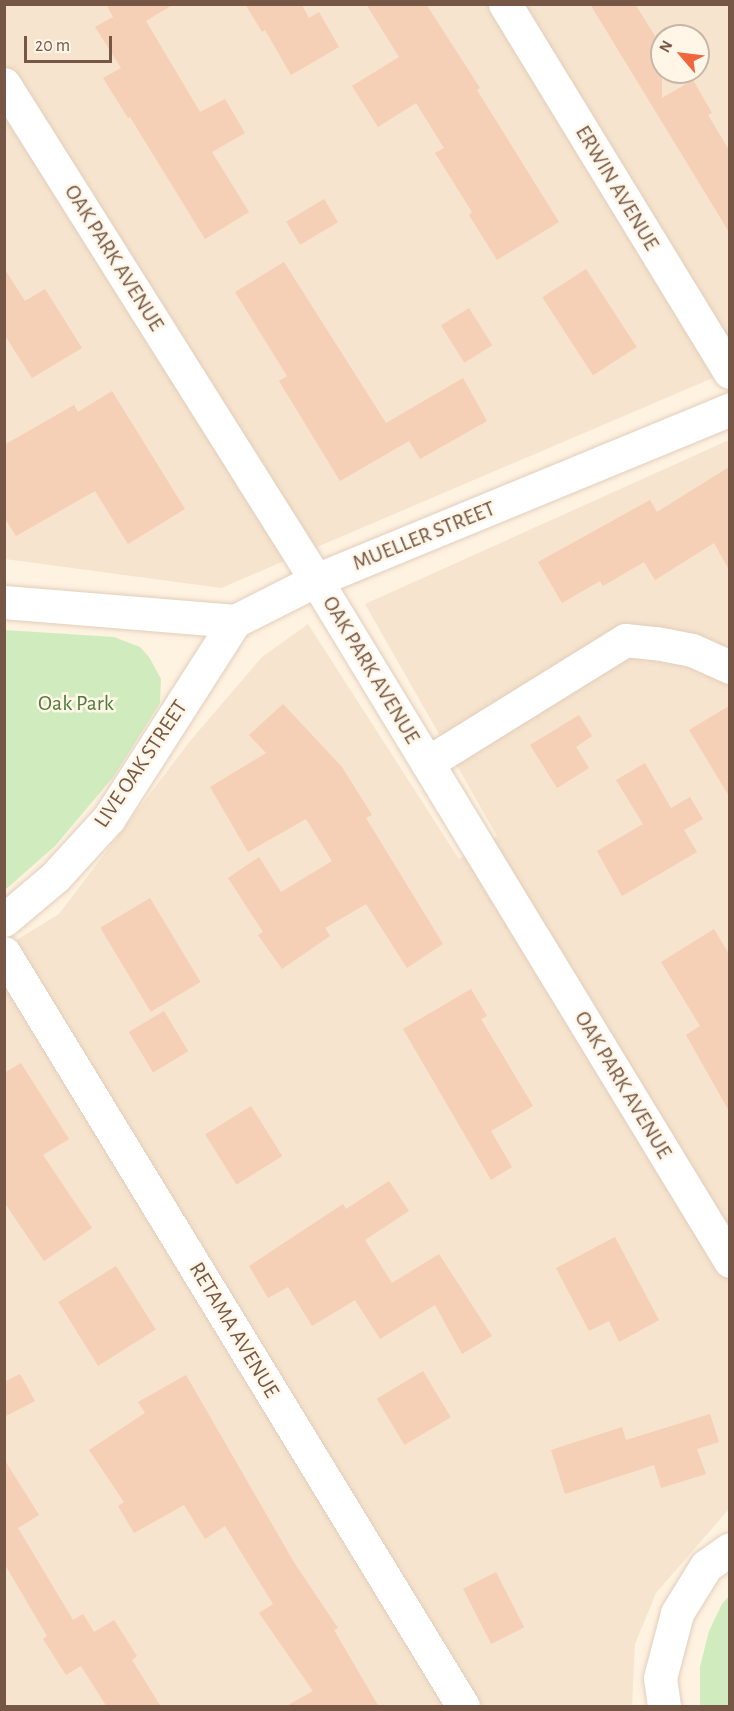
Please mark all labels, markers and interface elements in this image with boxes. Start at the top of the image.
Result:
scale bar [27,24,116,62]
north arrow [650,24,710,84]
text: 20 m [35,37,70,55]
text: N [656,38,676,55]
street label: ERWIN AVENUE [569,121,665,255]
street label: OAK PARK AVENUE [58,180,170,336]
street label: MUELLER STREET [349,495,499,577]
street label: OAK PARK AVENUE [317,591,425,749]
park label: Oak Park [38,691,114,717]
street label: LIVE OAK STREET [89,695,193,833]
street label: OAK PARK AVENUE [569,1006,677,1164]
street label: RETAMA AVENUE [183,1257,285,1403]

